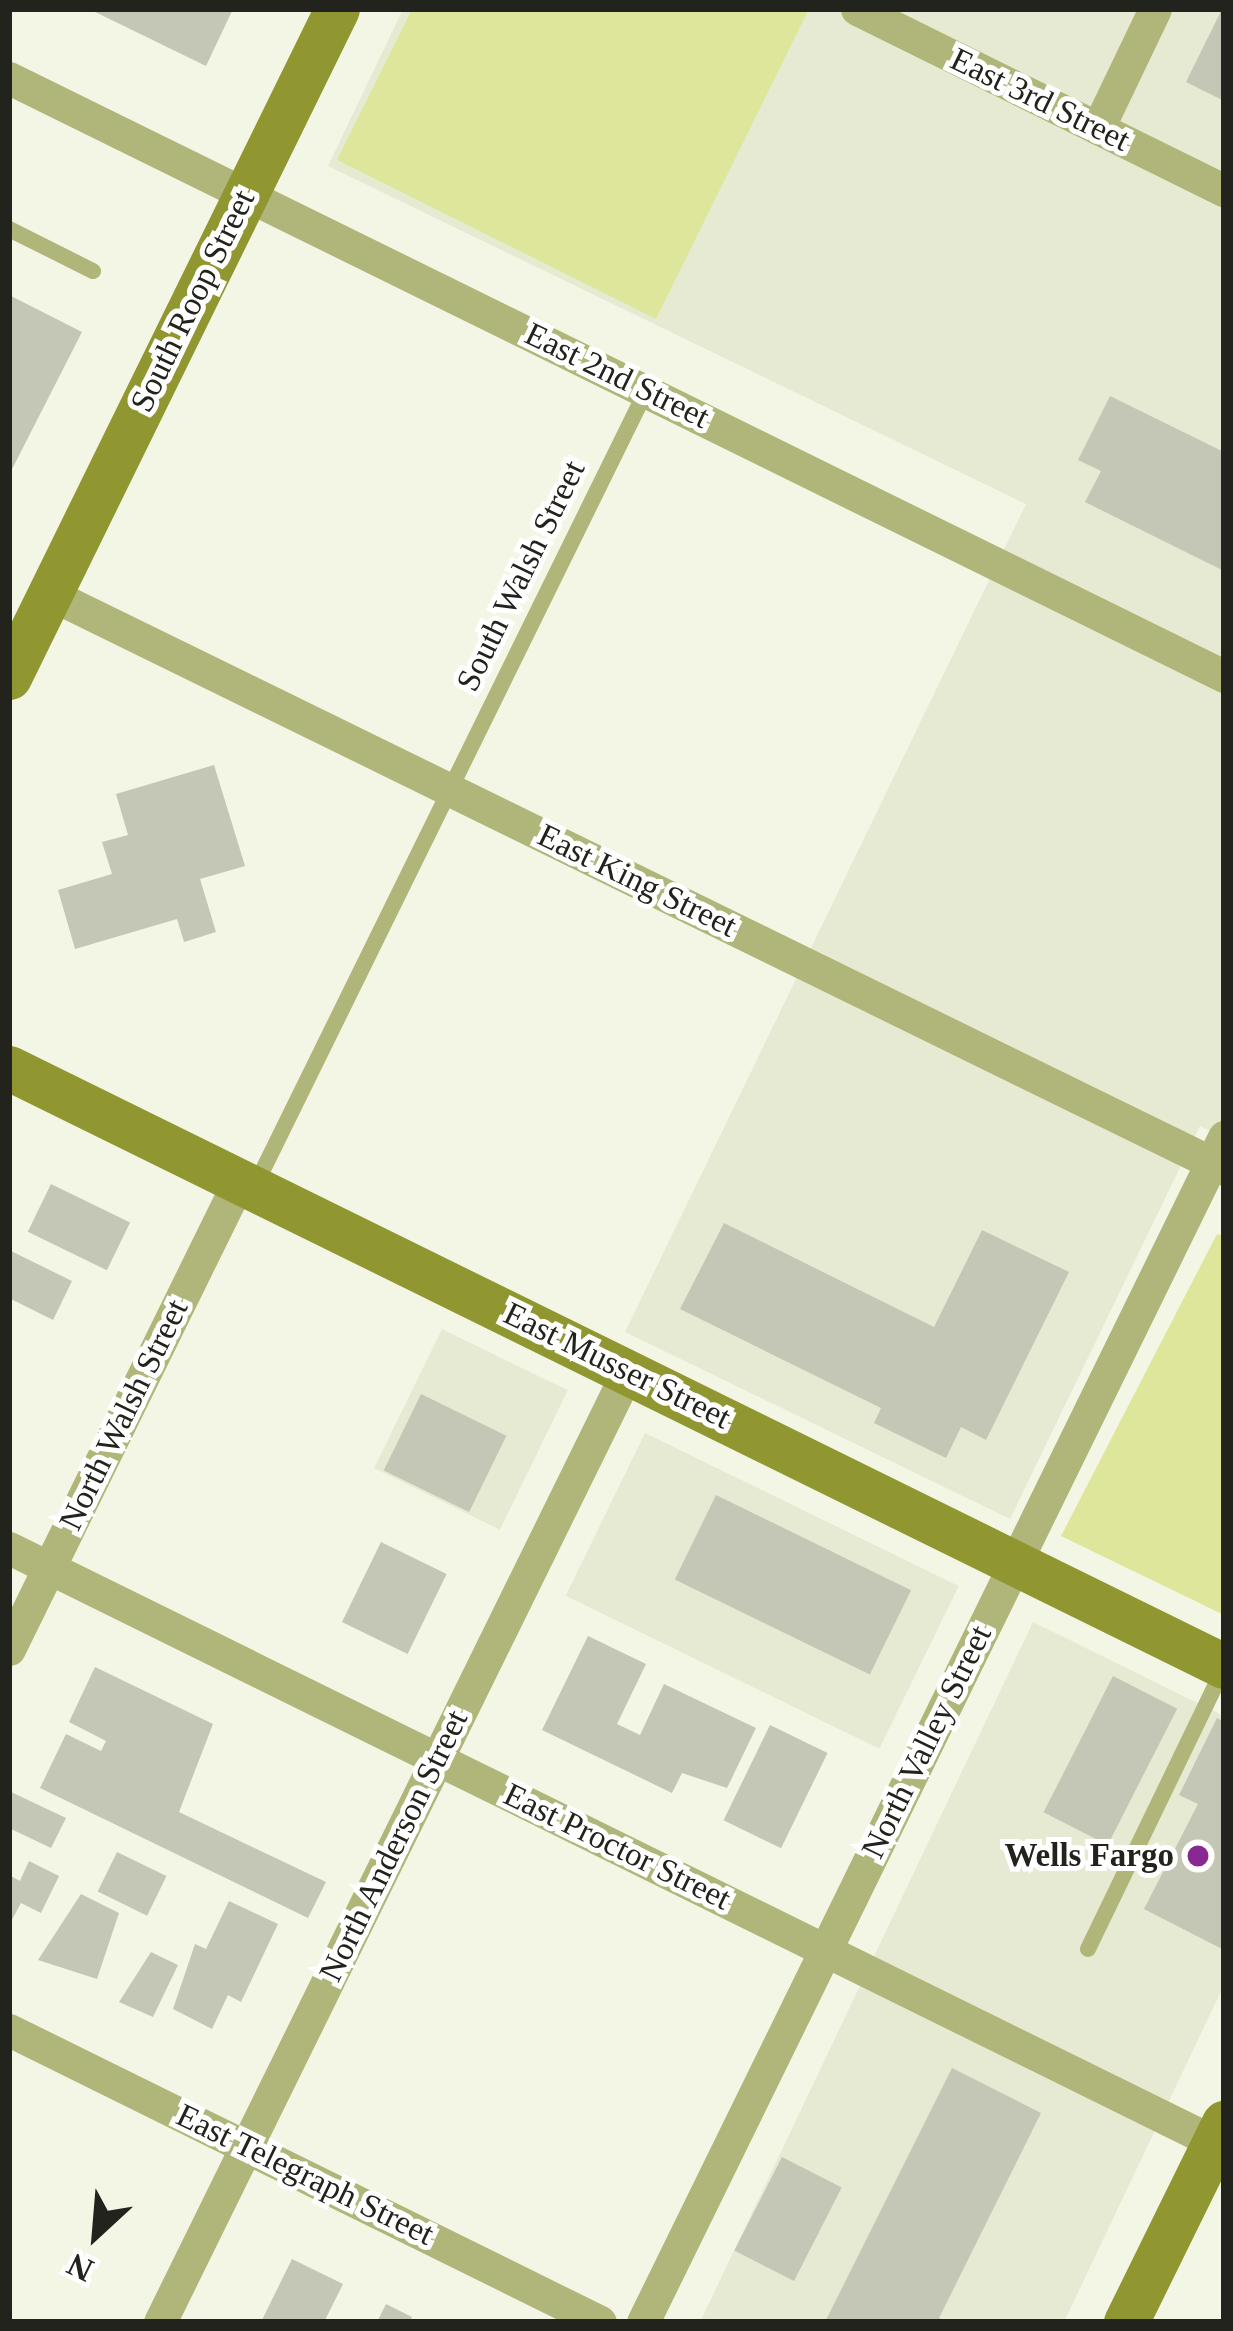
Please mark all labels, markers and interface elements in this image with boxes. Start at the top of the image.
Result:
street label: East 3rd Street [944,40,1136,160]
street label: South Roop Street [122,184,264,418]
street label: East 2nd Street [519,314,715,438]
street label: South Walsh Street [448,454,594,698]
street label: East King Street [531,816,743,946]
street label: North Walsh Street [51,1293,197,1537]
street label: East Musser Street [497,1294,737,1438]
street label: North Valley Street [853,1619,1001,1865]
street label: North Anderson Street [311,1703,477,1989]
street label: East Proctor Street [497,1775,737,1919]
place label: Wells Fargo [1004,1836,1174,1876]
marker: Wells Fargo [1185,1843,1211,1869]
street label: East Telegraph Street [170,2095,440,2255]
north arrow [36,2175,156,2295]
text: N [62,2246,99,2289]

